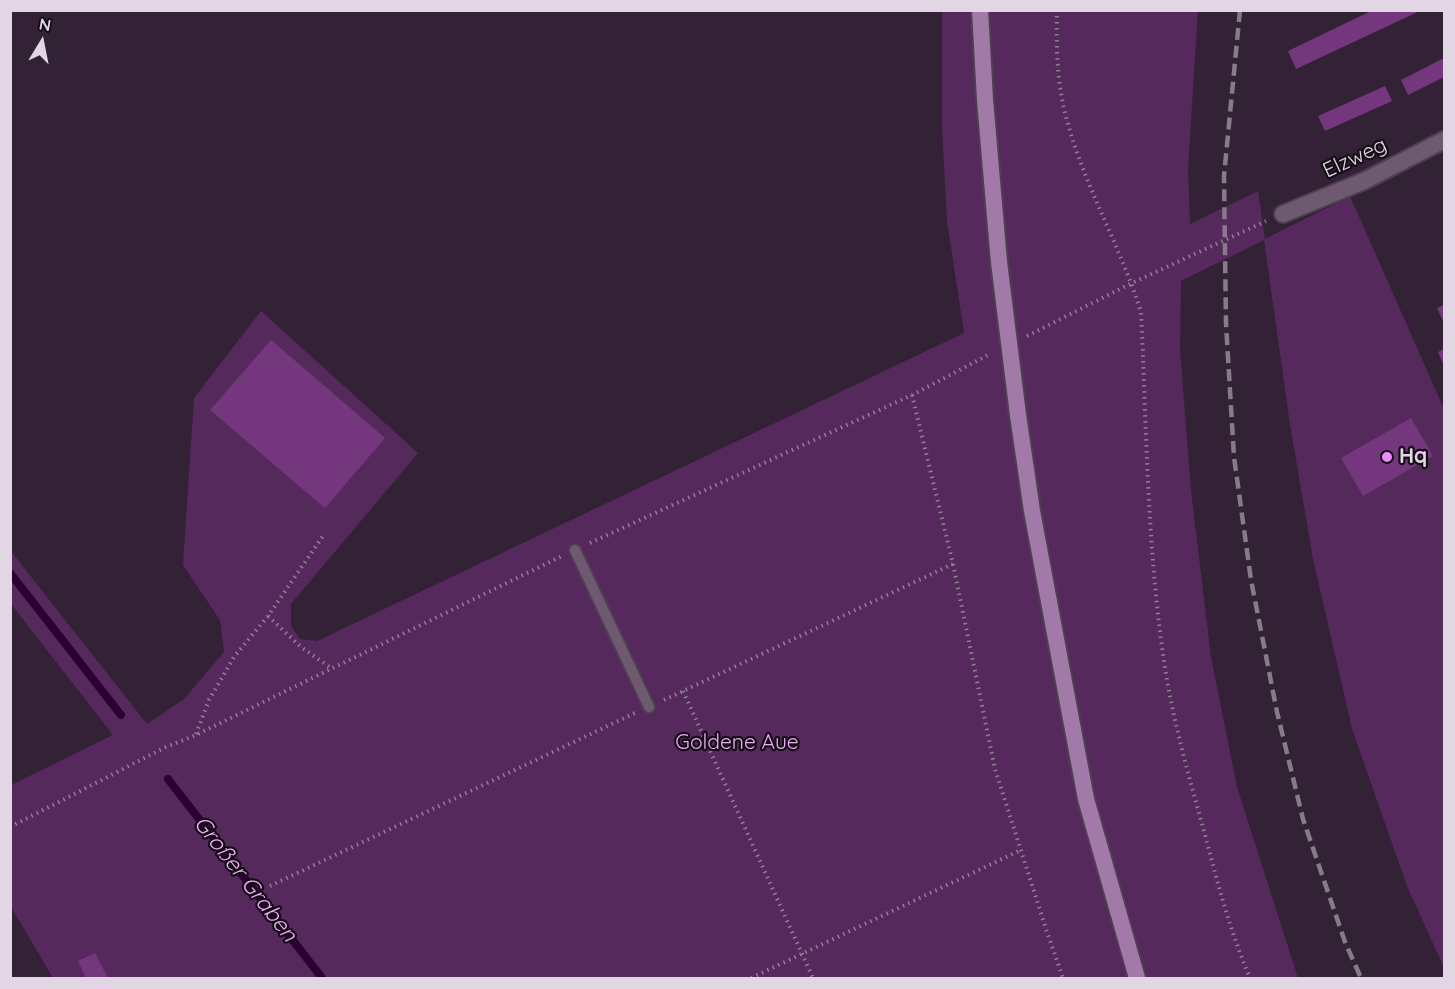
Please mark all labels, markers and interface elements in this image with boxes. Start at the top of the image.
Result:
north arrow [12,12,72,72]
text: N [38,13,53,35]
street label: Elzweg [1319,132,1391,184]
place label: Hq [1399,444,1427,470]
marker: Hq [1380,450,1394,464]
park label: Goldene Aue [675,730,799,756]
water label: Großer Graben [188,811,302,947]

